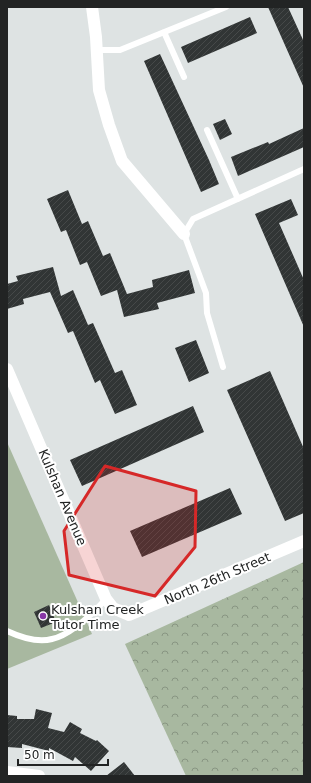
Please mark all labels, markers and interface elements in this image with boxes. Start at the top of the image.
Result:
street label: Kulshan Avenue [35,447,90,548]
street label: North 26th Street [162,549,273,608]
place label: Kulshan Creek Tutor Time [50,602,144,632]
marker: Kulshan Creek Tutor Time [38,611,48,621]
scale bar [18,741,108,767]
text: 50 m [24,748,55,762]

